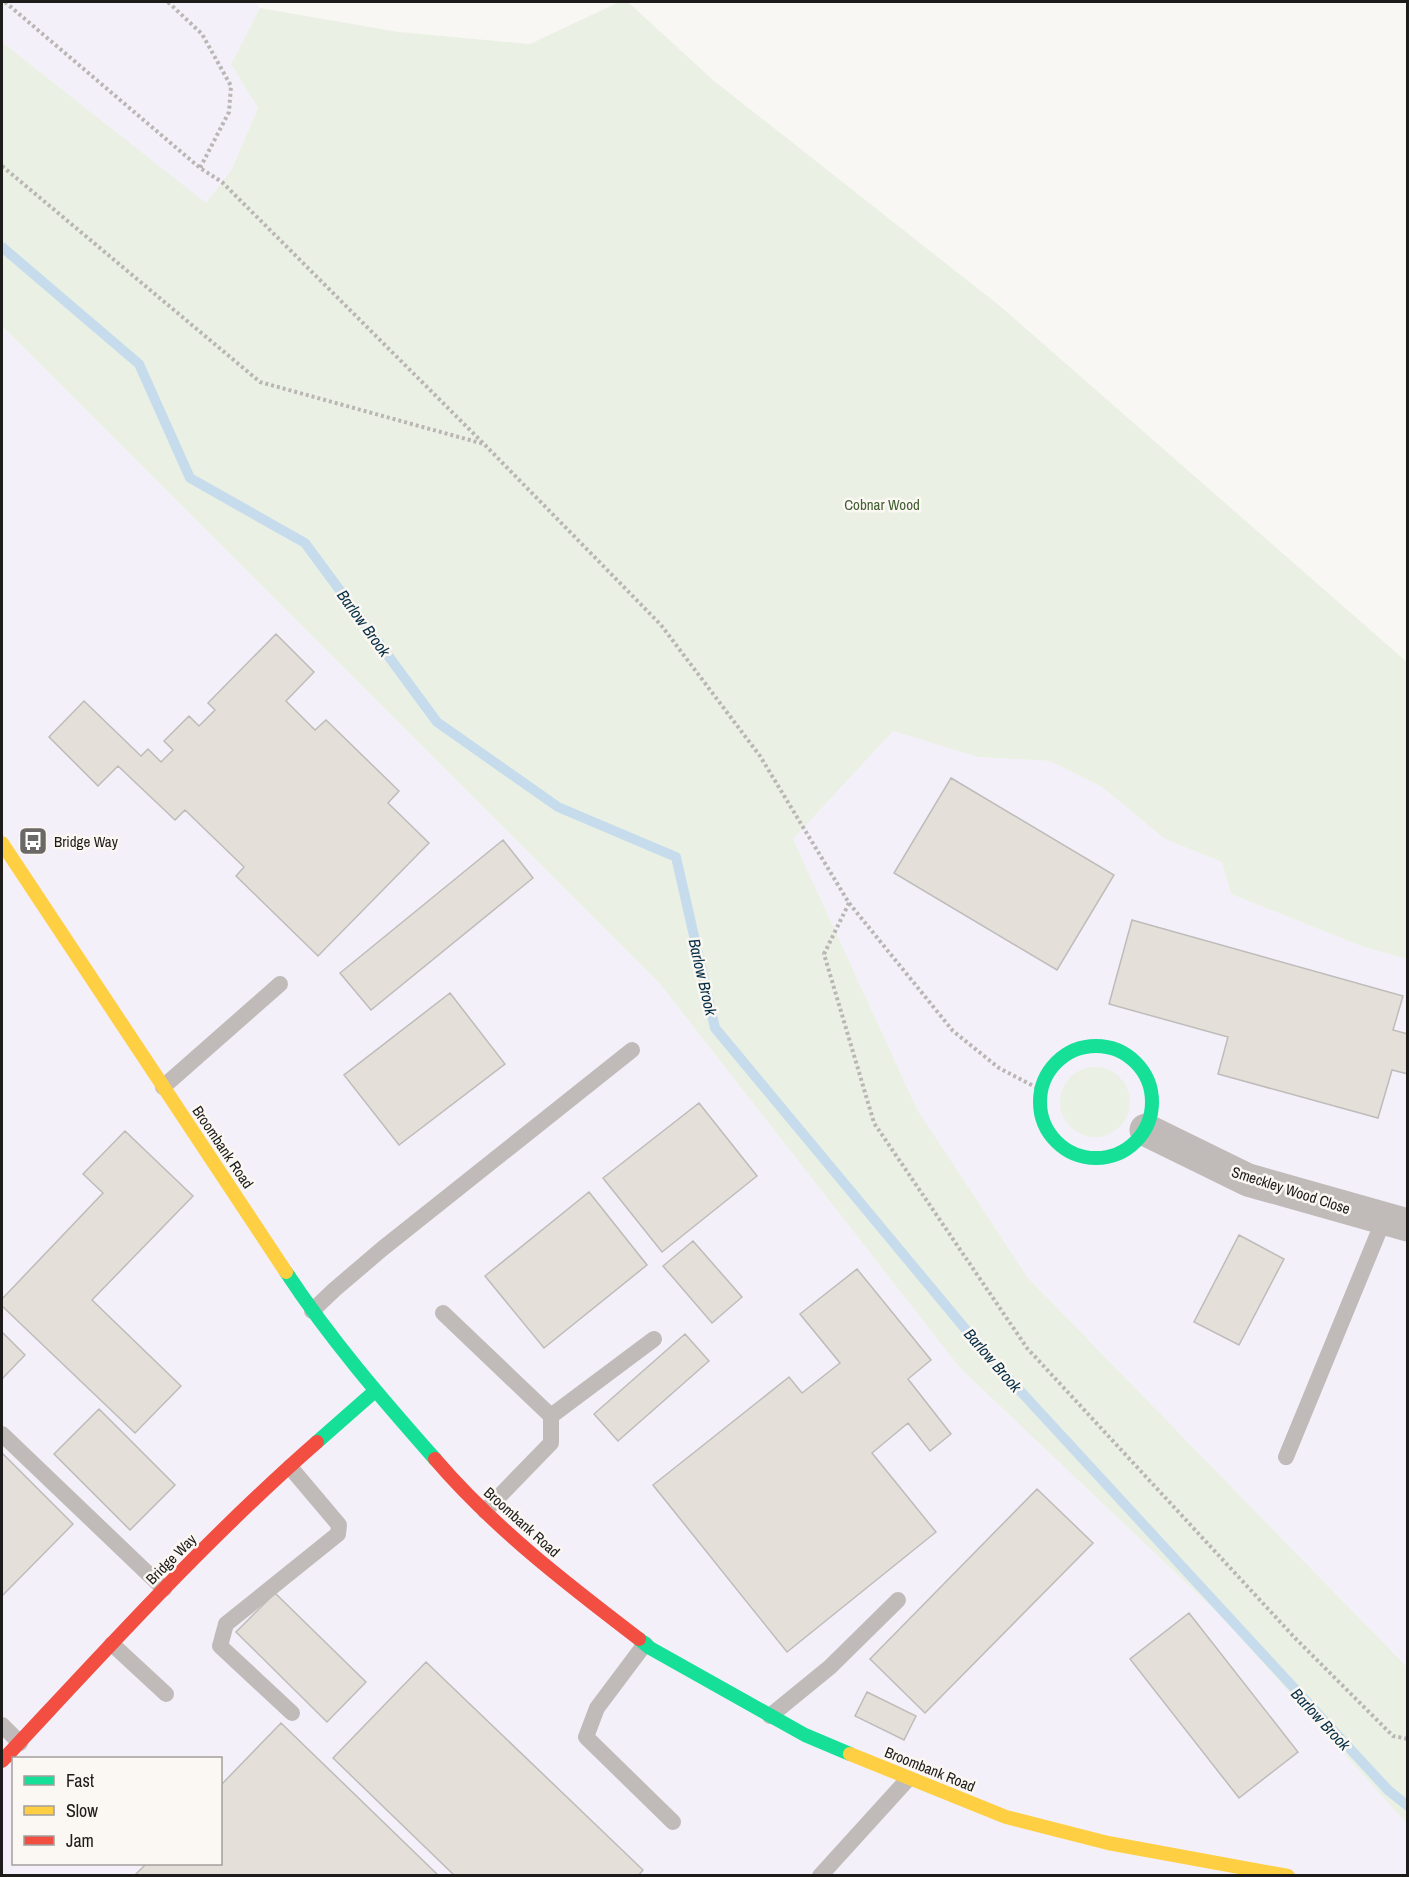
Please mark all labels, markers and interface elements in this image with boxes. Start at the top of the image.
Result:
park label: Cobnar Wood [844,494,920,515]
water label: Barlow Brook [332,585,396,661]
bus stop icon: Bridge Way [17,825,49,857]
place label: Bridge Way [54,831,119,852]
water label: Barlow Brook [684,937,723,1018]
street label: Broombank Road [188,1101,258,1193]
street label: Smeckley Wood Close [1229,1161,1353,1219]
water label: Barlow Brook [959,1323,1027,1397]
street label: Broombank Road [479,1482,565,1562]
street label: Bridge Way [141,1528,202,1589]
water label: Barlow Brook [1286,1683,1356,1755]
street label: Broombank Road [882,1741,978,1797]
legend [12,1757,222,1865]
text: Fast [66,1768,94,1793]
text: Slow [66,1798,98,1823]
text: Jam [66,1828,94,1853]

